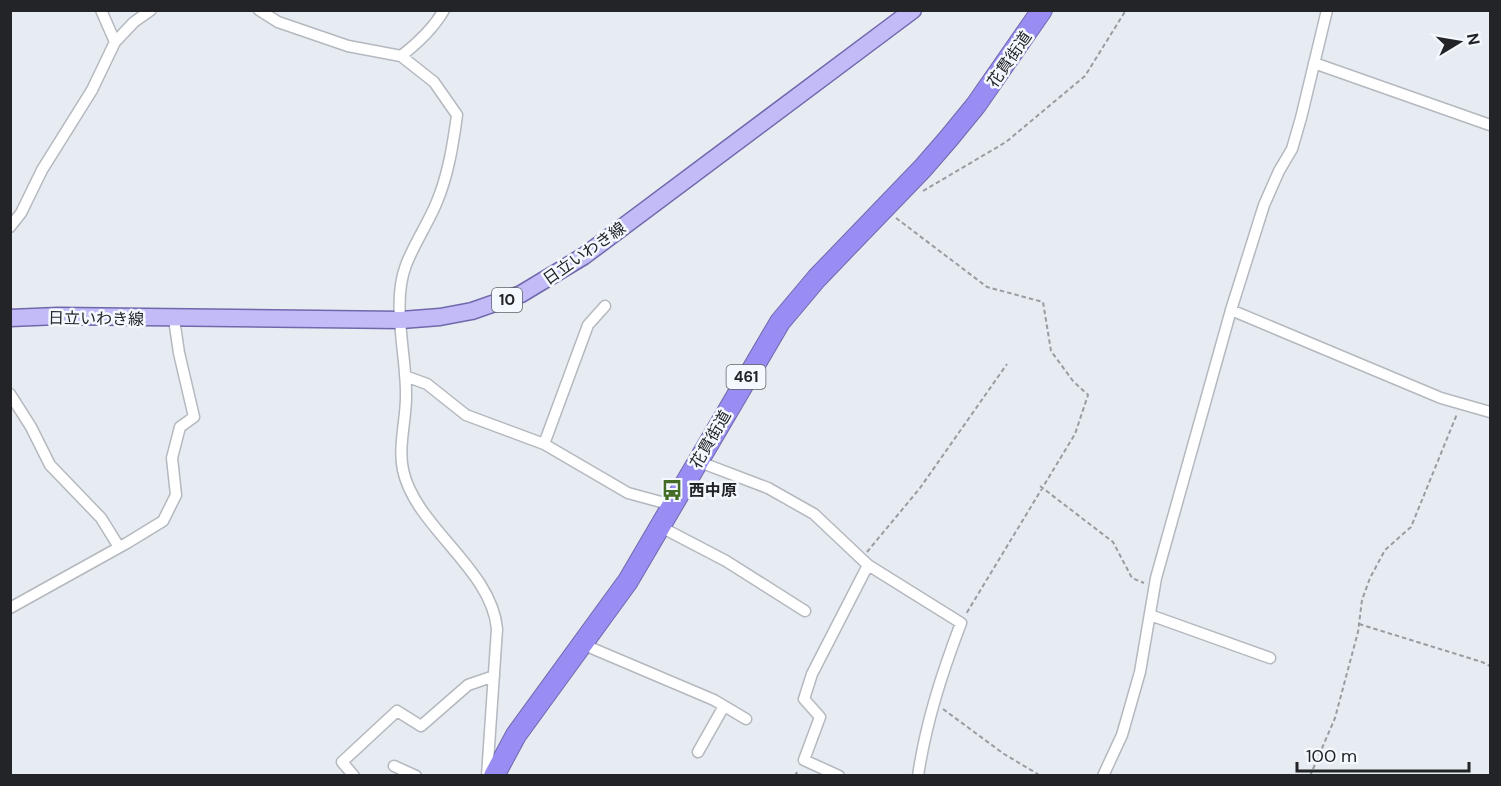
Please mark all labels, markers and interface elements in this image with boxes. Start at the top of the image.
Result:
north arrow [1429,12,1489,72]
street label: 花貫街道 [982,27,1036,92]
text: N [1462,32,1485,47]
street label: 日立いわき線 [539,217,630,290]
road number: 10 [492,288,522,312]
street label: 日立いわき線 [48,307,144,330]
road number: 461 [726,365,766,389]
street label: 花貫街道 [685,406,736,472]
bus stop icon: 西中原 [660,478,684,502]
place label: 西中原 [689,480,737,501]
scale bar [1297,735,1470,773]
text: 100 m [1306,744,1357,768]

